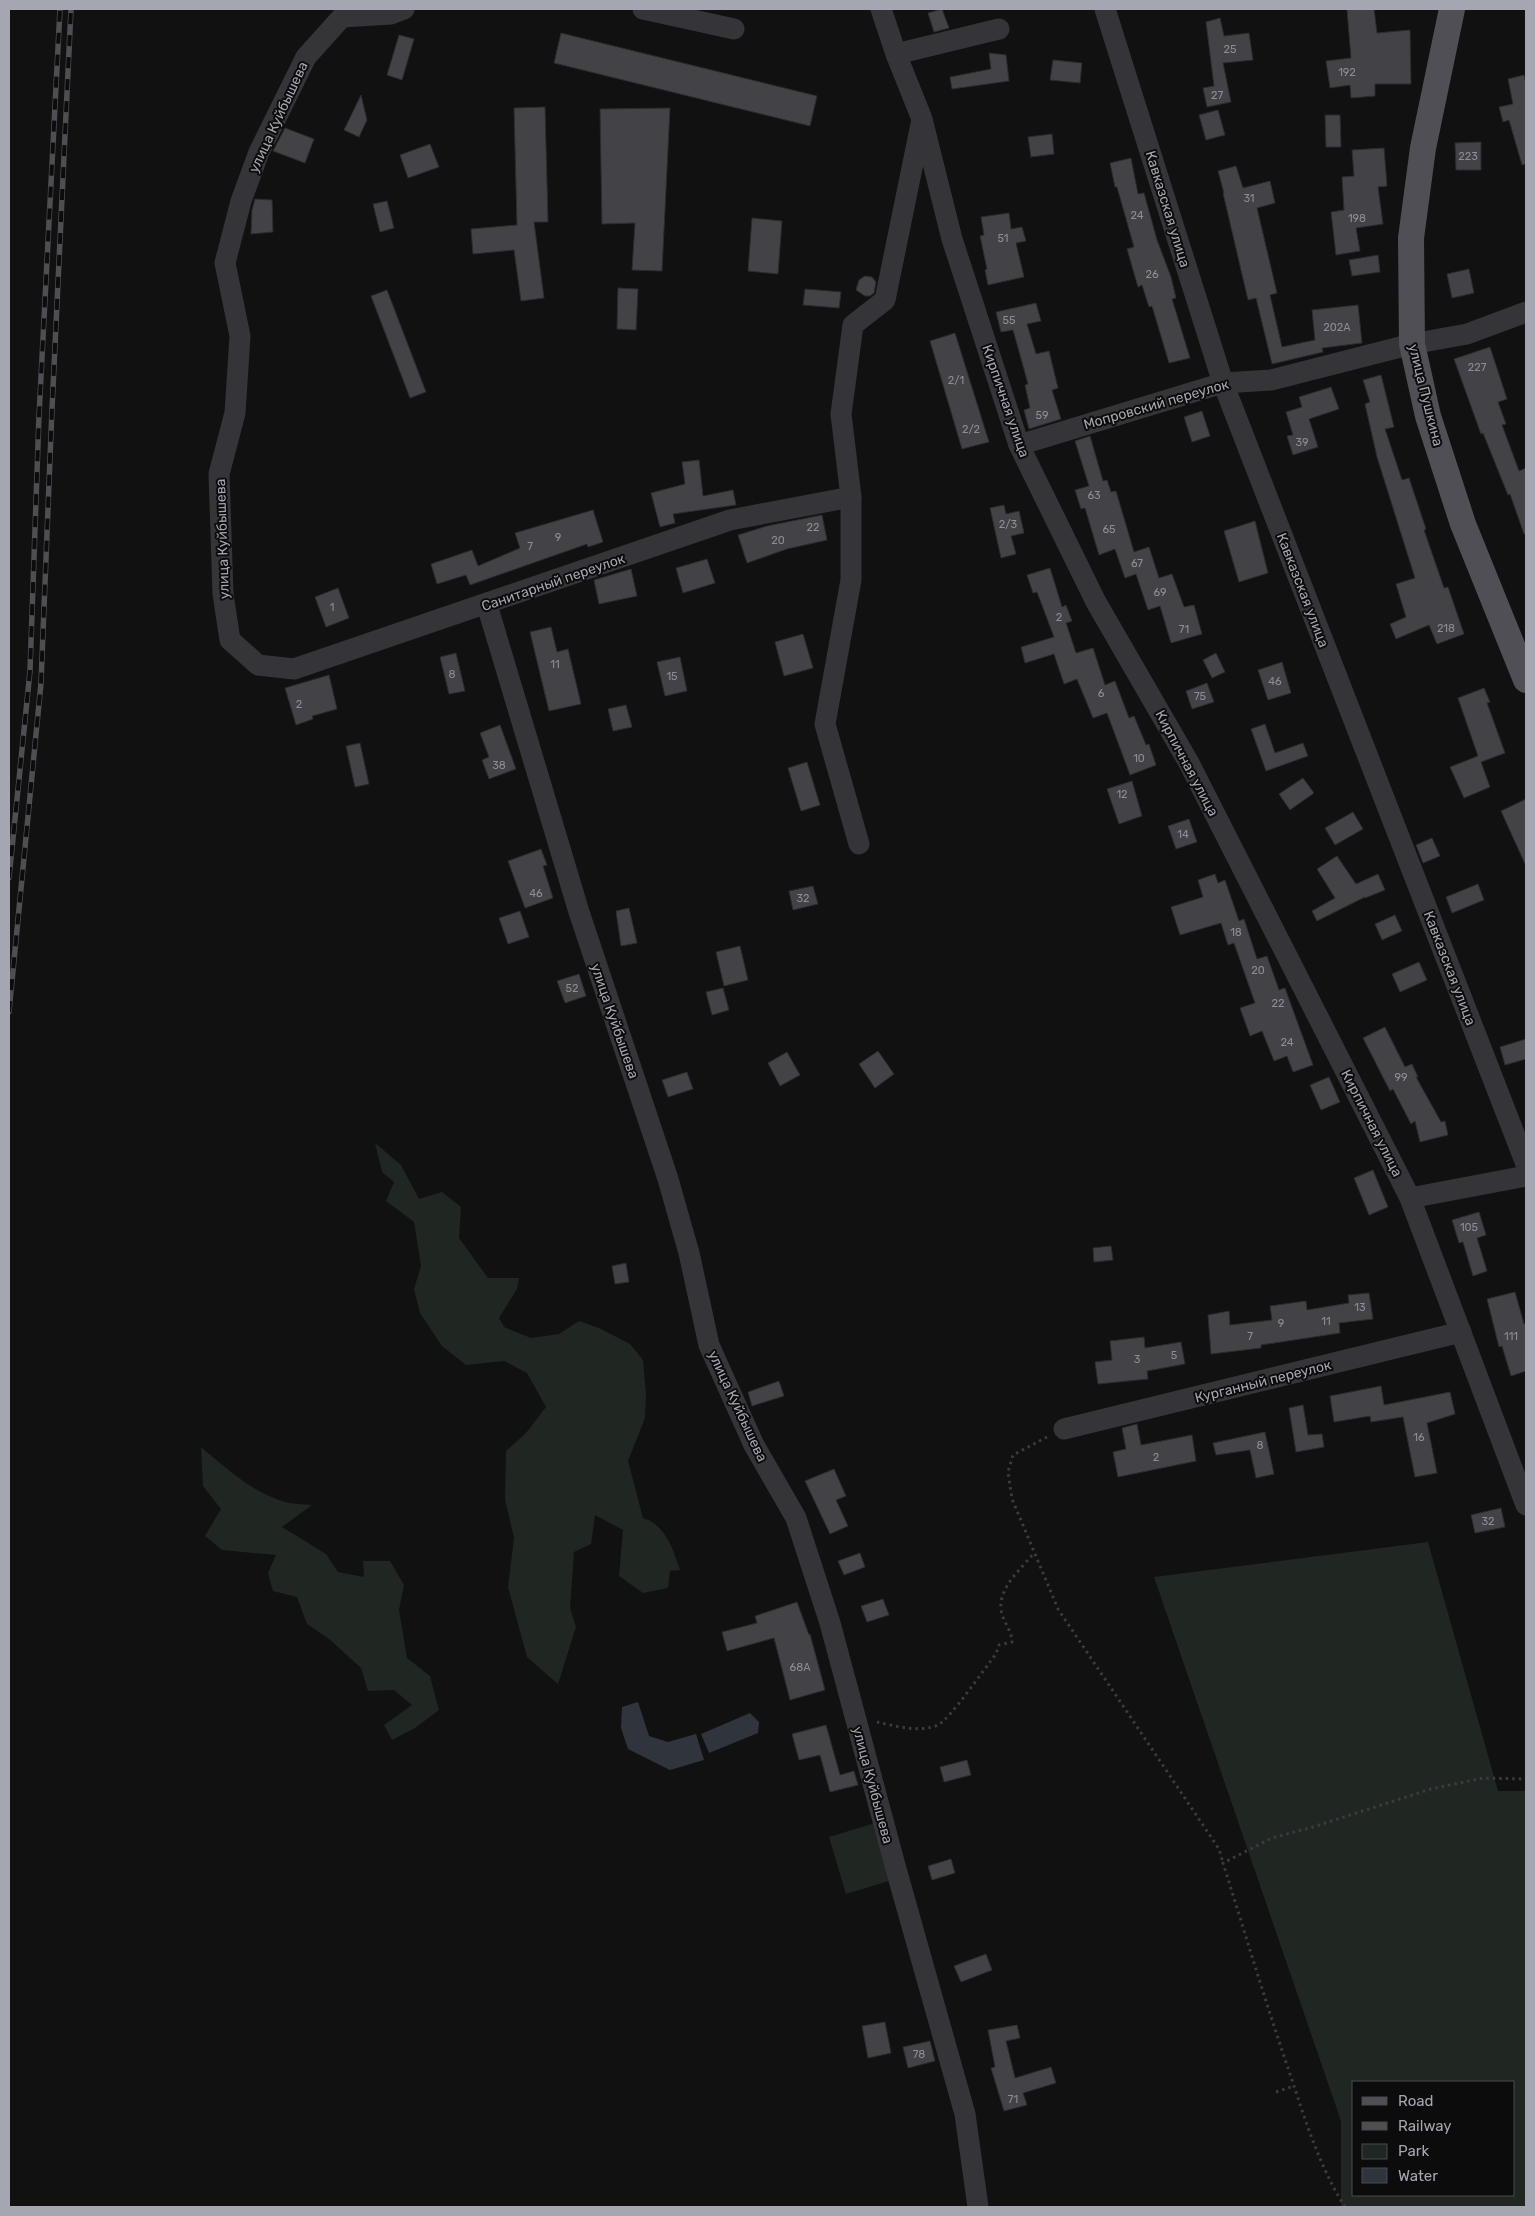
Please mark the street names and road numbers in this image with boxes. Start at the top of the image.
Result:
street label: улица Куйбышева [245,59,312,175]
street label: Кавказская улица [1142,149,1193,270]
street label: улица Пушкина [1405,342,1446,448]
street label: Кирпичная улица [978,343,1033,460]
street label: Мопровский переулок [1082,375,1231,433]
street label: улица Куйбышева [212,478,233,600]
street label: Кавказская улица [1273,531,1332,650]
street label: Санитарный переулок [479,550,628,615]
street label: Кирпичная улица [1151,707,1222,819]
street label: Кавказская улица [1420,909,1479,1028]
street label: улица Куйбышева [587,961,642,1081]
street label: Кирпичная улица [1337,1067,1406,1180]
street label: улица Куйбышева [704,1348,771,1464]
street label: Курганный переулок [1193,1356,1334,1407]
street label: улица Куйбышева [849,1725,896,1846]

